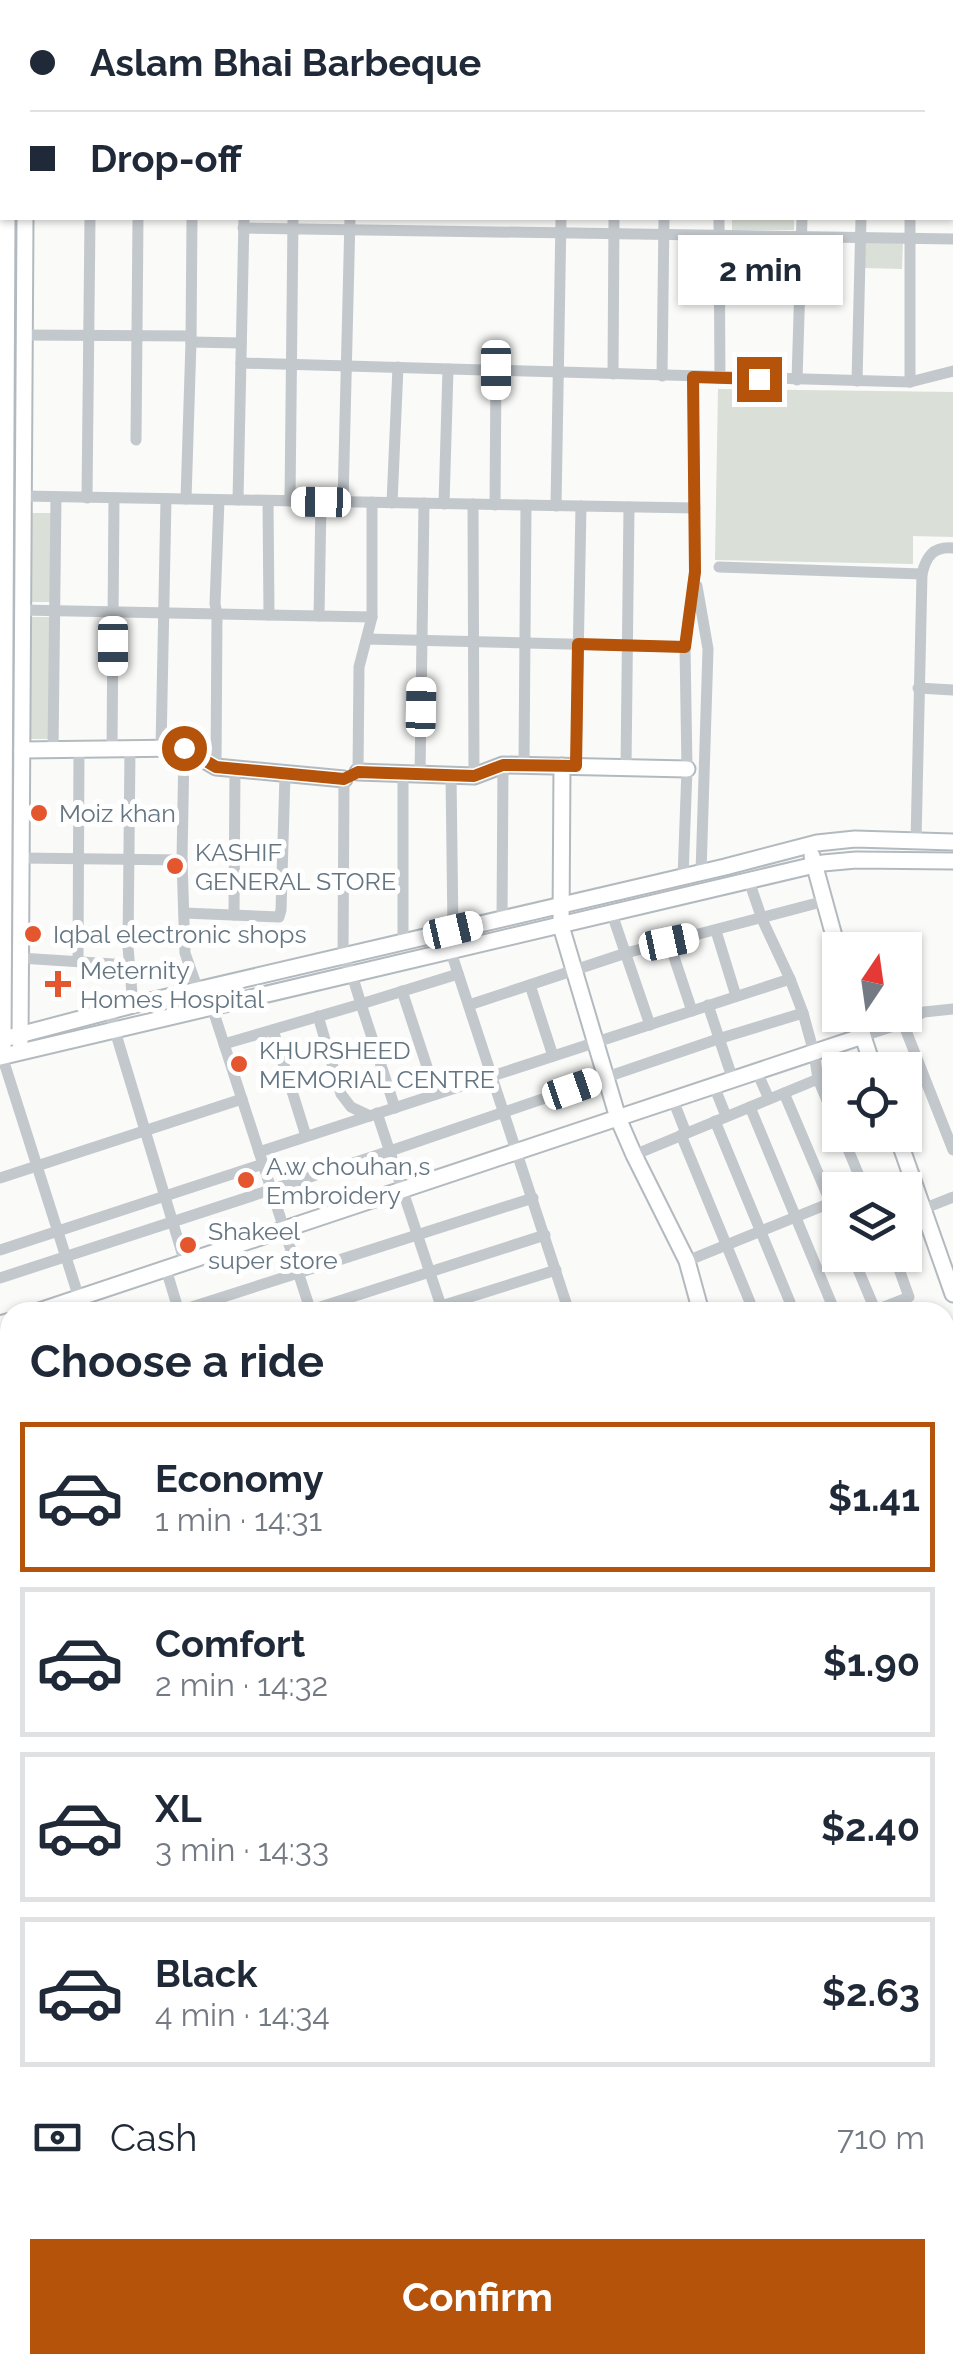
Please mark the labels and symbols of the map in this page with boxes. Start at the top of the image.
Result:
callout: 2 min [676,234,842,304]
car [481,340,511,400]
route end [737,357,782,402]
car [291,486,351,518]
car [98,616,128,676]
car [405,677,437,737]
route start [162,726,207,771]
place label: Moiz khan [59,798,176,828]
marker: Moiz khan [28,802,50,824]
place label: KASHIF GENERAL STORE [195,837,396,896]
marker: KASHIF GENERAL STORE [164,855,186,877]
car [420,909,486,951]
place label: Iqbal electronic shops [53,919,307,949]
car [637,921,701,963]
marker: Iqbal electronic shops [22,923,44,945]
north arrow [822,932,922,1032]
place label: Meternity Homes Hospital [80,955,264,1014]
marker: Meternity Homes Hospital [45,971,71,997]
place label: KHURSHEED MEMORIAL CENTRE [259,1035,495,1094]
marker: KHURSHEED MEMORIAL CENTRE [228,1053,250,1075]
car [539,1065,605,1113]
place label: A.w chouhan,s Embroidery [266,1151,430,1210]
marker: A.w chouhan,s Embroidery [235,1169,257,1191]
place label: Shakeel super store [208,1216,338,1275]
marker: Shakeel super store [177,1234,199,1256]

